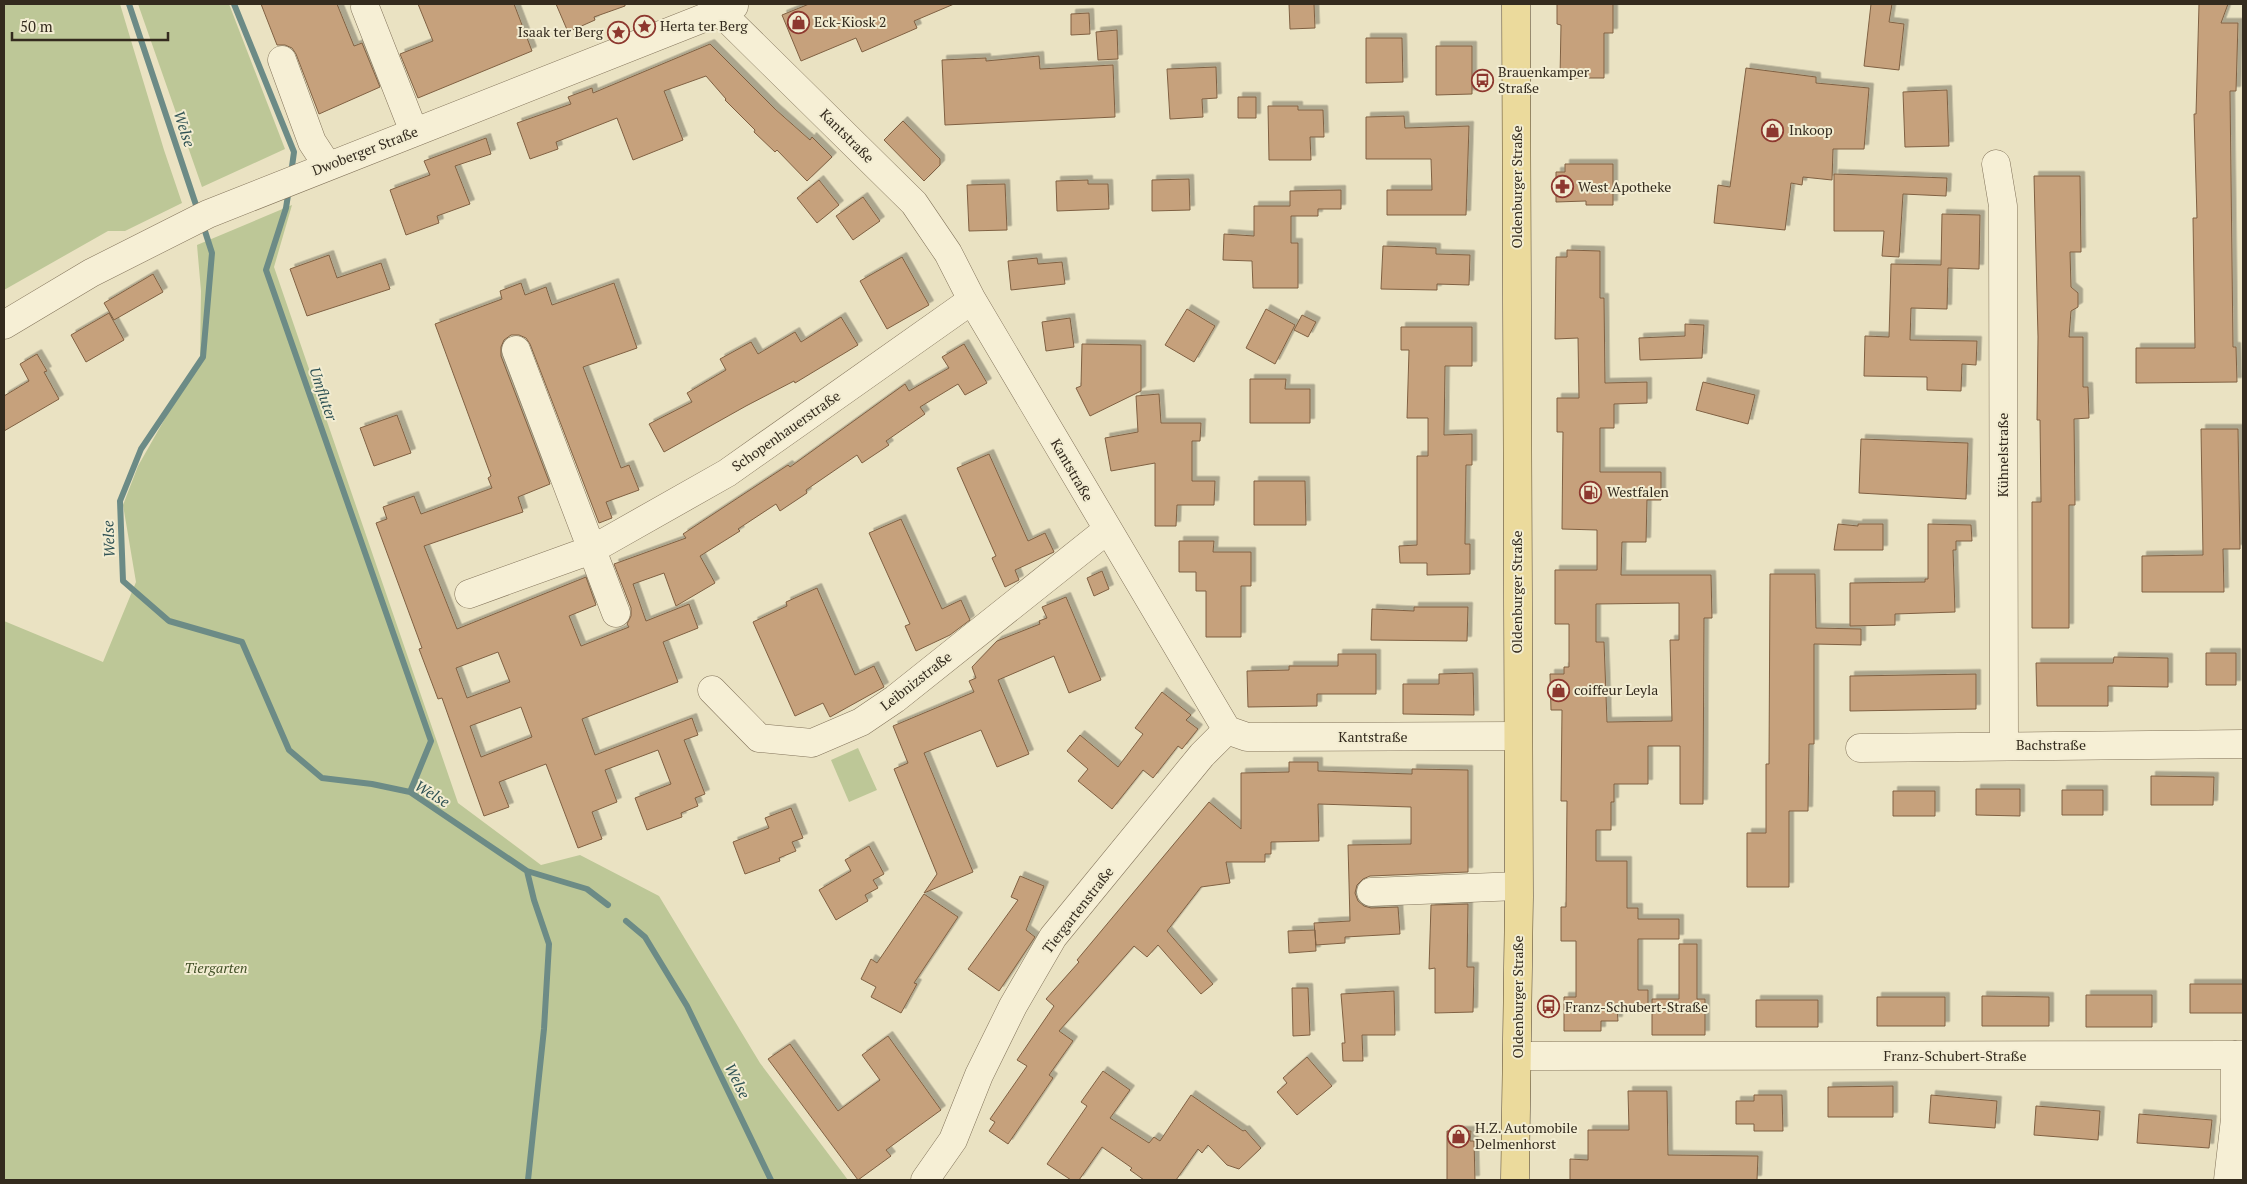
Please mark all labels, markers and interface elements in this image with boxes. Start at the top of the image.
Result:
scale bar [12,10,169,42]
shop icon: Eck-Kiosk 2 [786,10,810,34]
place label: Eck-Kiosk 2 [814,12,887,31]
place icon: Herta ter Berg [632,14,656,38]
text: 50 m [20,16,53,36]
place label: Herta ter Berg [660,16,748,35]
place icon: Isaak ter Berg [607,20,631,44]
place label: Isaak ter Berg [518,22,604,41]
place label: Brauenkamper Straße [1498,62,1590,97]
bus stop icon: Brauenkamper Straße [1470,68,1494,92]
street label: Kantstraße [816,104,879,167]
water label: Welse [170,108,200,150]
shop icon: Inkoop [1761,118,1785,142]
place label: Inkoop [1789,120,1833,139]
street label: Dwoberger Straße [309,122,421,179]
street label: Oldenburger Straße [1507,125,1526,249]
pharmacy icon: West Apotheke [1550,175,1574,199]
place label: West Apotheke [1578,177,1671,196]
water label: Umfluter [305,364,343,425]
street label: Schopenhauerstraße [728,386,844,475]
street label: Kühnelstraße [1993,413,2012,497]
street label: Kantstraße [1047,435,1098,505]
fuel station icon: Westfalen [1579,480,1603,504]
place label: Westfalen [1607,482,1670,501]
water label: Welse [97,520,119,558]
street label: Oldenburger Straße [1507,530,1526,654]
street label: Leibnizstraße [876,647,955,714]
shop icon: coiffeur Leyla [1546,678,1570,702]
place label: coiffeur Leyla [1574,680,1658,699]
street label: Kantstraße [1338,727,1408,746]
street label: Bachstraße [2016,735,2086,754]
water label: Welse [411,775,454,811]
street label: Tiergartenstraße [1038,862,1118,957]
street label: Oldenburger Straße [1508,935,1527,1059]
park label: Tiergarten [185,958,247,977]
bus stop icon: Franz-Schubert-Straße [1537,995,1561,1019]
place label: Franz-Schubert-Straße [1565,997,1708,1016]
street label: Franz-Schubert-Straße [1884,1046,2026,1065]
water label: Welse [721,1059,755,1102]
place label: H.Z. Automobile Delmenhorst [1475,1118,1578,1153]
shop icon: H.Z. Automobile Delmenhorst [1447,1124,1471,1148]

